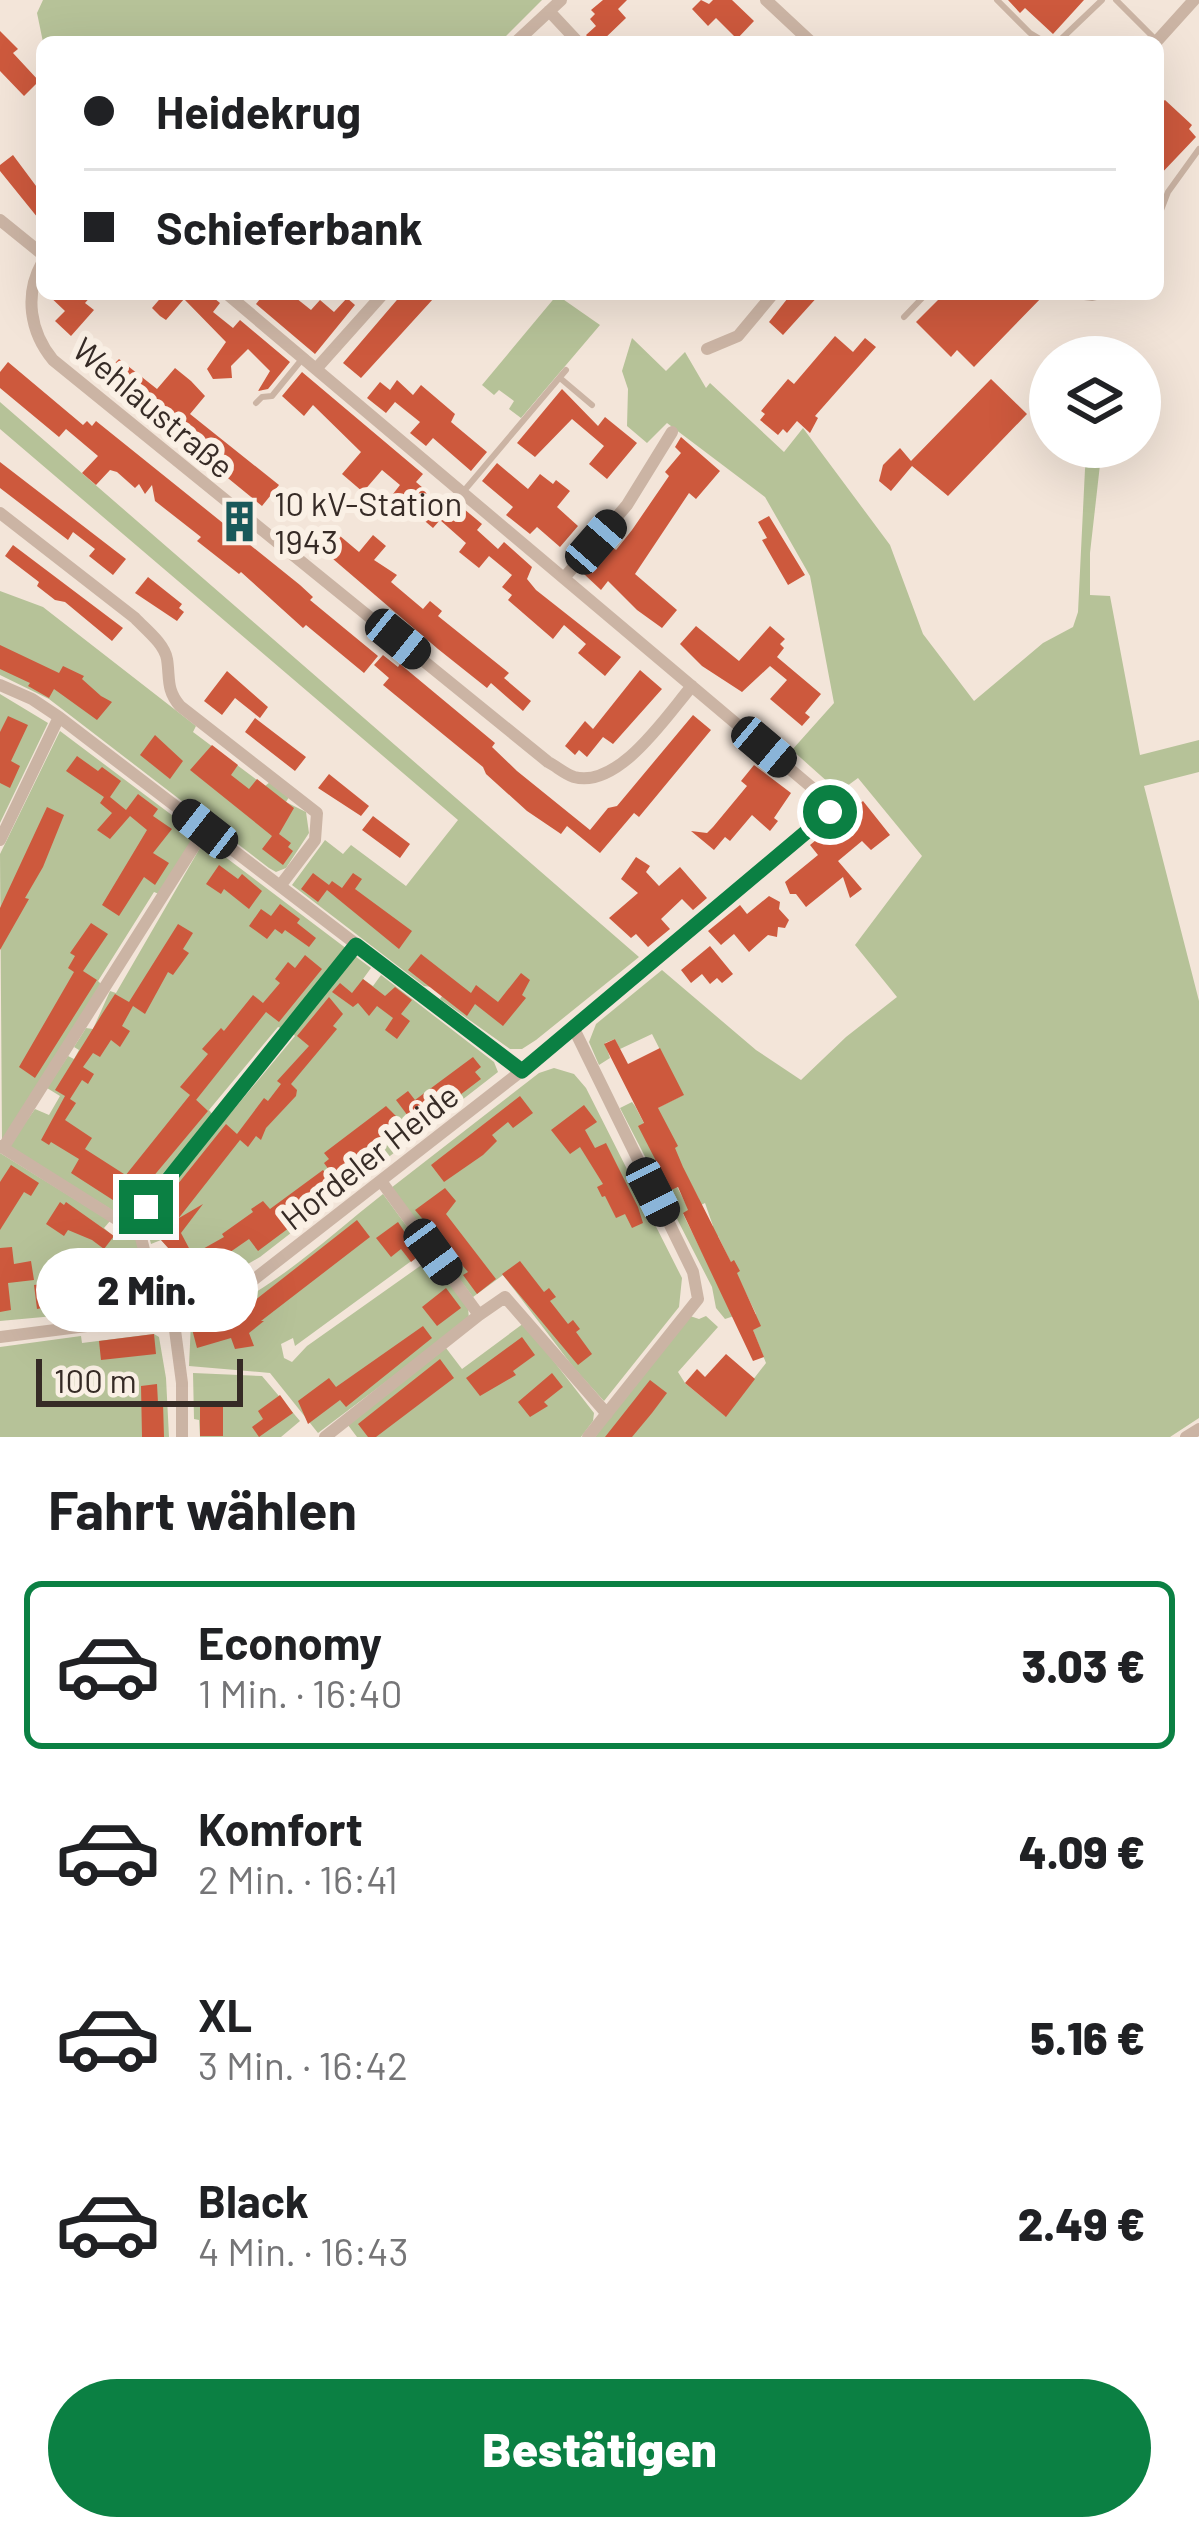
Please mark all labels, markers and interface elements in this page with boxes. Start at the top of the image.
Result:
text: Heidekrug [156,84,361,138]
text: Schieferbank [156,200,423,254]
street label: Wehlaustraße [65,328,243,486]
map controls [1029,336,1161,468]
button: layers [1029,336,1161,468]
place label: 10 kV-Station 1943 [274,483,462,561]
building icon: 10 kV-Station 1943 [217,499,263,545]
car [559,503,633,581]
car [359,602,437,676]
car [725,710,803,784]
route start [803,785,857,839]
car [166,793,244,865]
street label: Hordeler Heide [272,1074,466,1238]
car [621,1152,685,1232]
route end [119,1180,173,1234]
car [397,1212,469,1292]
callout: 2 Min. [35,1249,257,1333]
text: 2 Min. [97,1266,197,1313]
scale bar [36,1353,243,1406]
text: 100 m [54,1360,137,1400]
text: Fahrt wählen [48,1476,357,1541]
icon: car [54,1611,162,1719]
text: Economy [198,1615,382,1669]
text: 3.03 € [1021,1638,1145,1692]
text: 1 Min. · 16:40 [198,1669,403,1716]
icon: car [54,1797,162,1905]
text: Komfort [198,1801,363,1855]
text: 4.09 € [1019,1824,1145,1878]
text: 2 Min. · 16:41 [198,1855,398,1902]
icon: car [54,1983,162,2091]
text: XL [198,1987,252,2041]
text: 5.16 € [1030,2010,1145,2064]
text: 3 Min. · 16:42 [198,2041,408,2088]
icon: car [54,2169,162,2277]
text: Black [198,2173,309,2227]
text: 2.49 € [1018,2196,1145,2250]
text: 4 Min. · 16:43 [198,2227,408,2274]
button: Bestätigen [48,2379,1151,2517]

